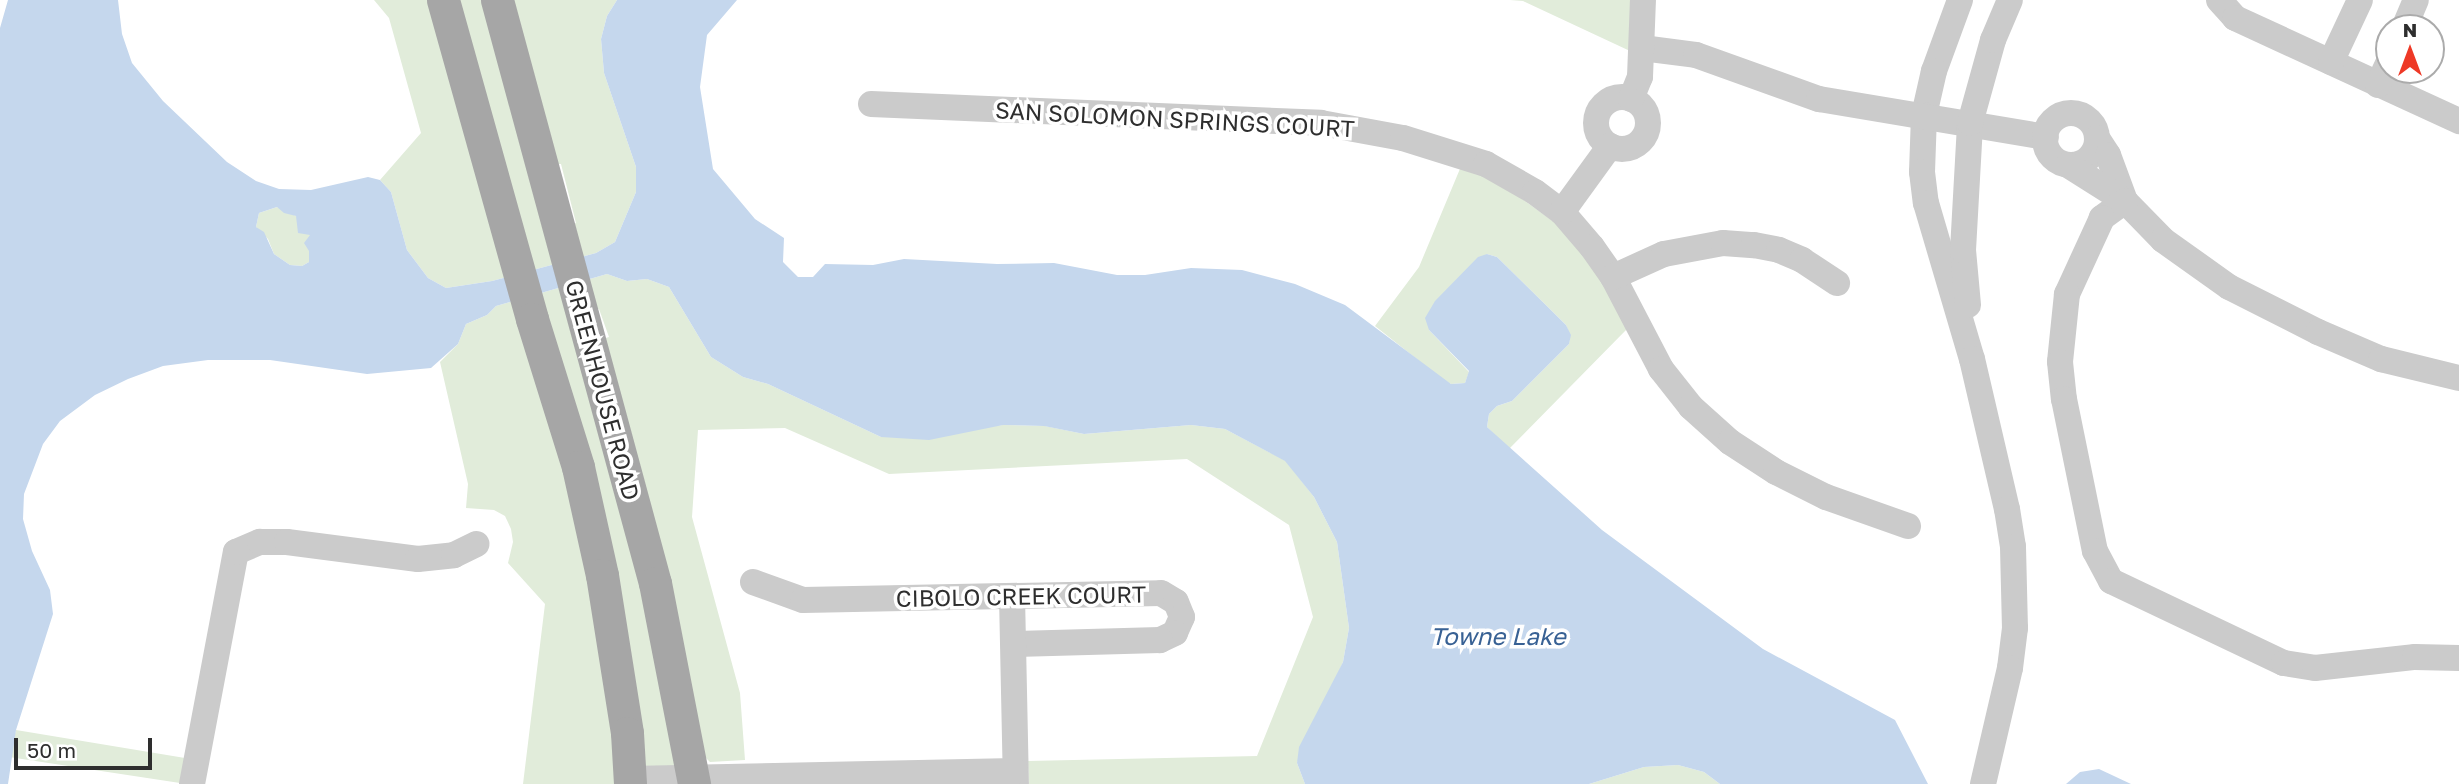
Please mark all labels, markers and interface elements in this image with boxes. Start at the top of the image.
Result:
north arrow [2375,14,2445,84]
text: N [2403,18,2417,41]
street label: SAN SOLOMON SPRINGS COURT [995,96,1355,142]
street label: GREENHOUSE ROAD [560,277,646,503]
street label: CIBOLO CREEK COURT [896,580,1146,612]
water label: Towne Lake [1430,622,1566,650]
scale bar [18,724,156,768]
text: 50 m [27,737,76,763]

